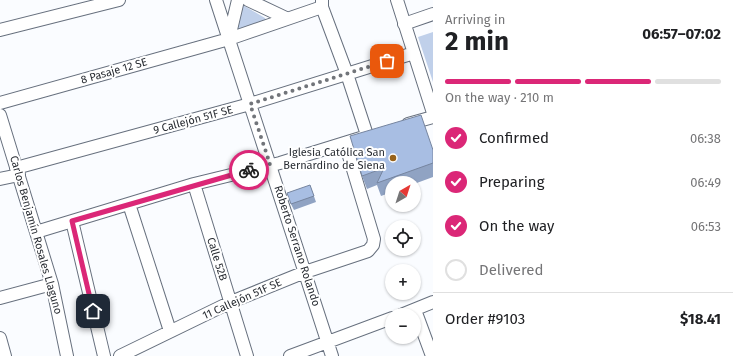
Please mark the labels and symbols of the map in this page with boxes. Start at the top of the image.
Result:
pin [370,44,404,78]
street label: 8 Pasaje 12 SE [79,55,149,87]
street label: 9 Callejón 51F SE [152,103,234,137]
place label: Iglesia Católica San Bernardino de Siena [283,146,385,172]
courier [229,150,269,190]
marker: Iglesia Católica San Bernardino de Siena [388,153,398,163]
street label: Carlos Benjamín Rosales Llaguno [7,154,65,316]
north arrow [385,176,421,212]
street label: Roberto Serrano Rolando [271,184,323,308]
street label: Calle 52B [204,236,230,283]
street label: 11 Callejón 51F SE [200,276,284,322]
pin [76,294,110,328]

